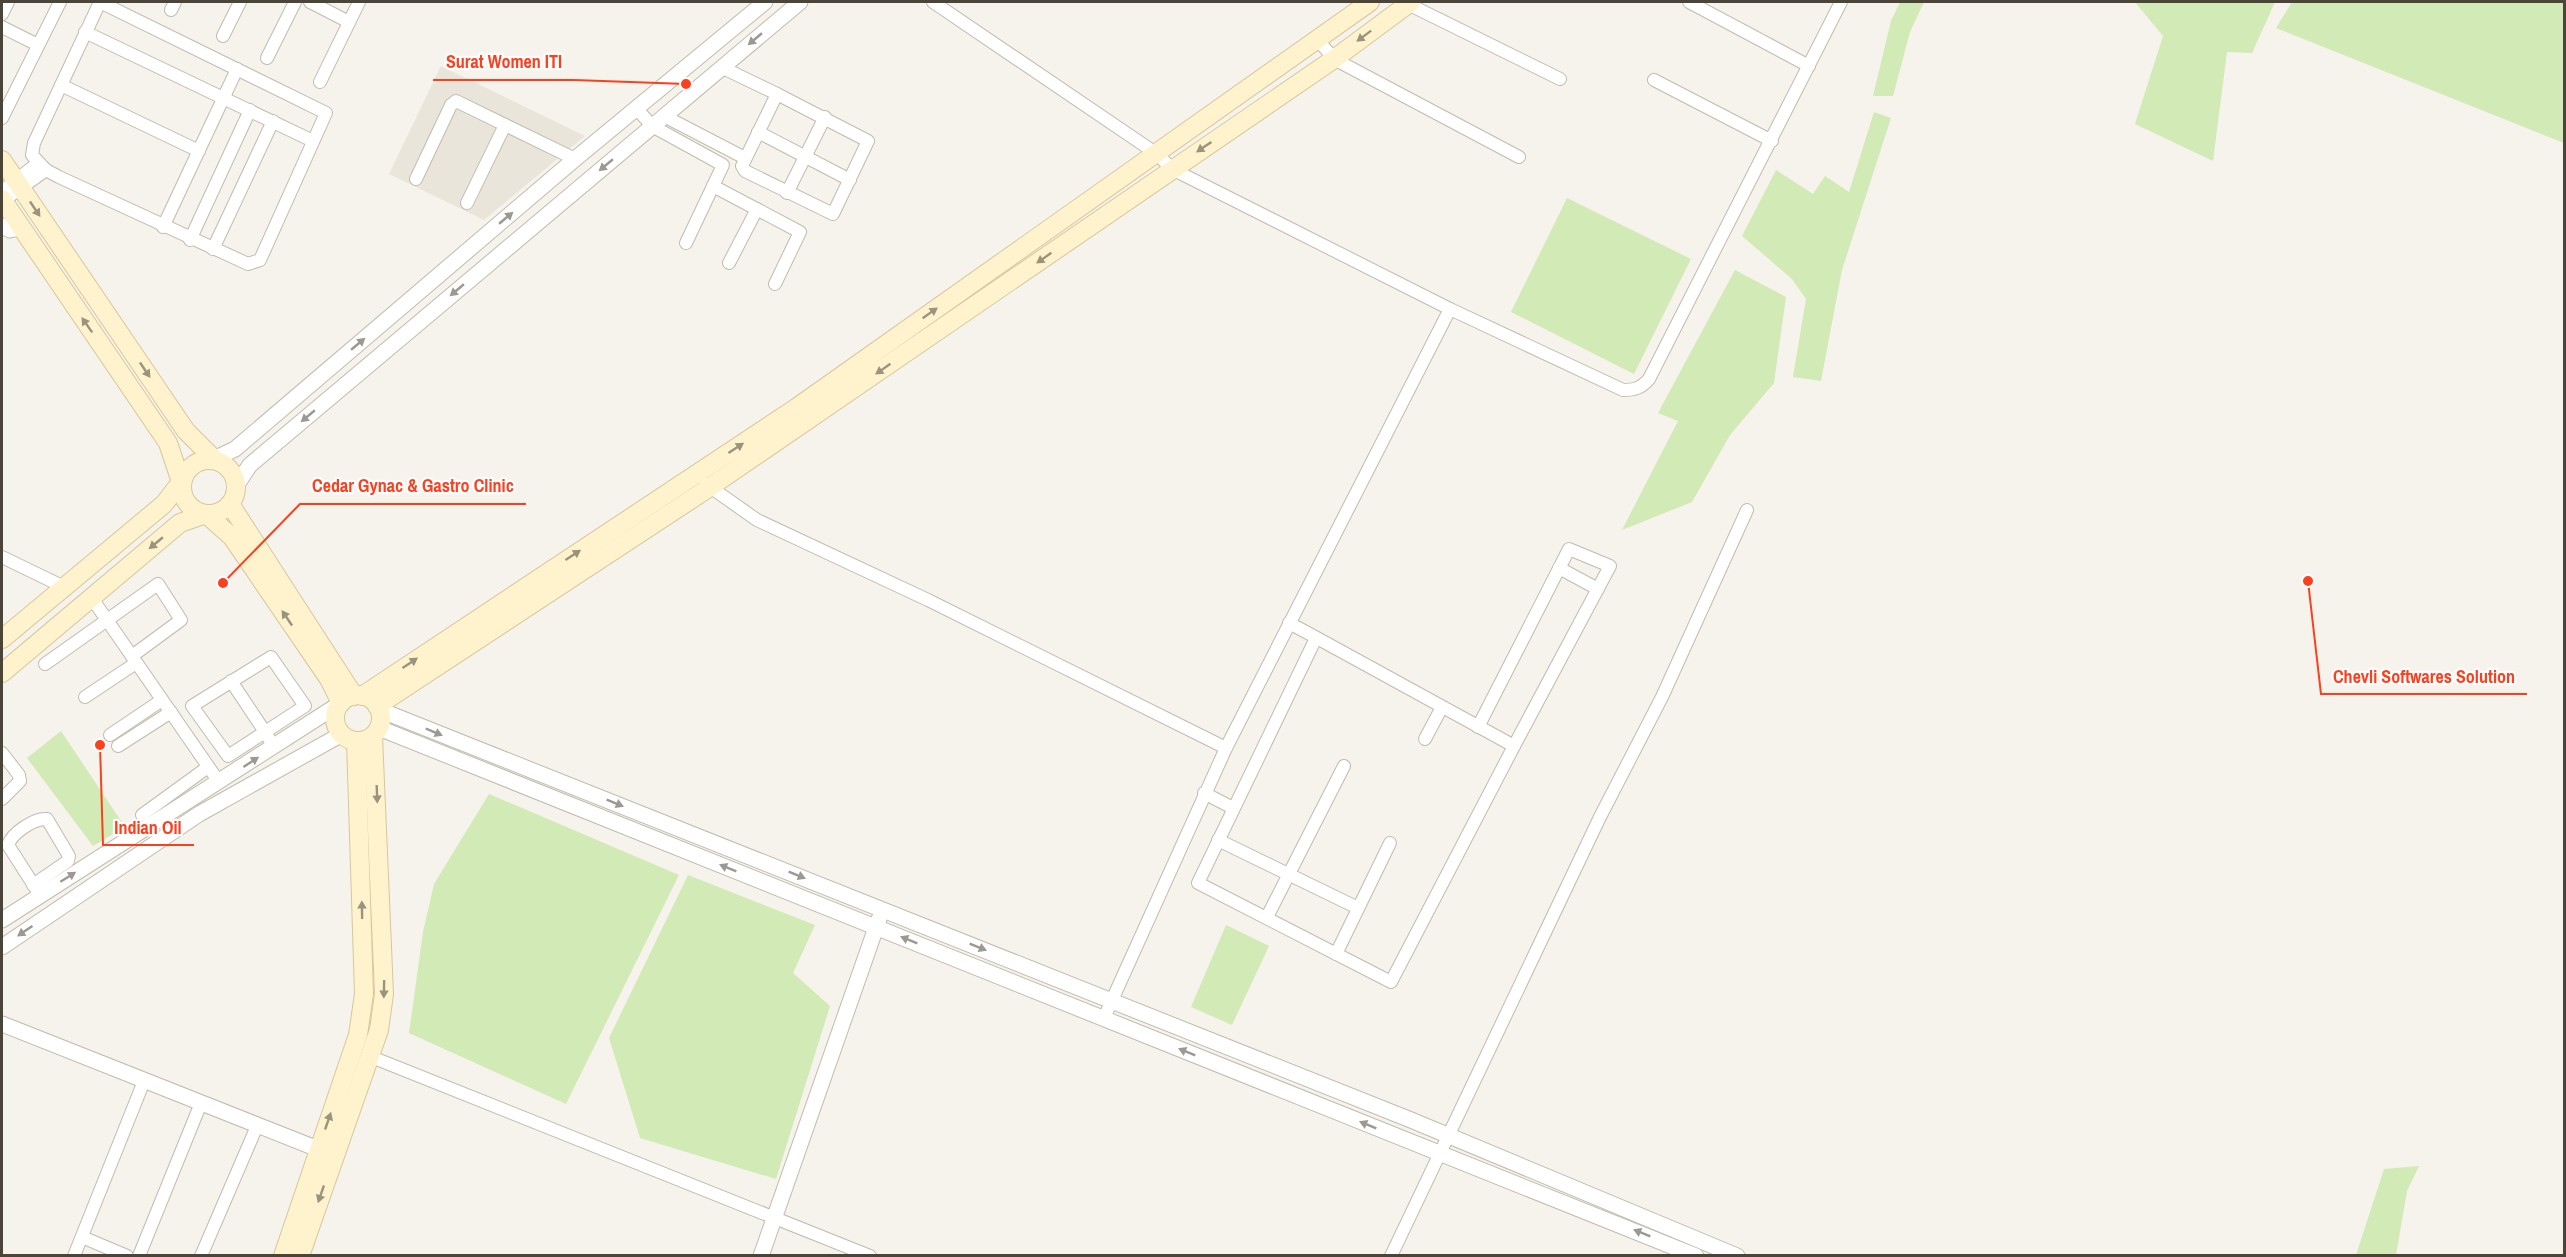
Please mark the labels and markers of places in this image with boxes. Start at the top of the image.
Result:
callout: Surat Women ITI [433,44,574,80]
callout: Cedar Gynac & Gastro Clinic [300,468,526,504]
callout: Chevli Softwares Solution [2321,658,2527,694]
callout: Indian Oil [103,809,194,845]

